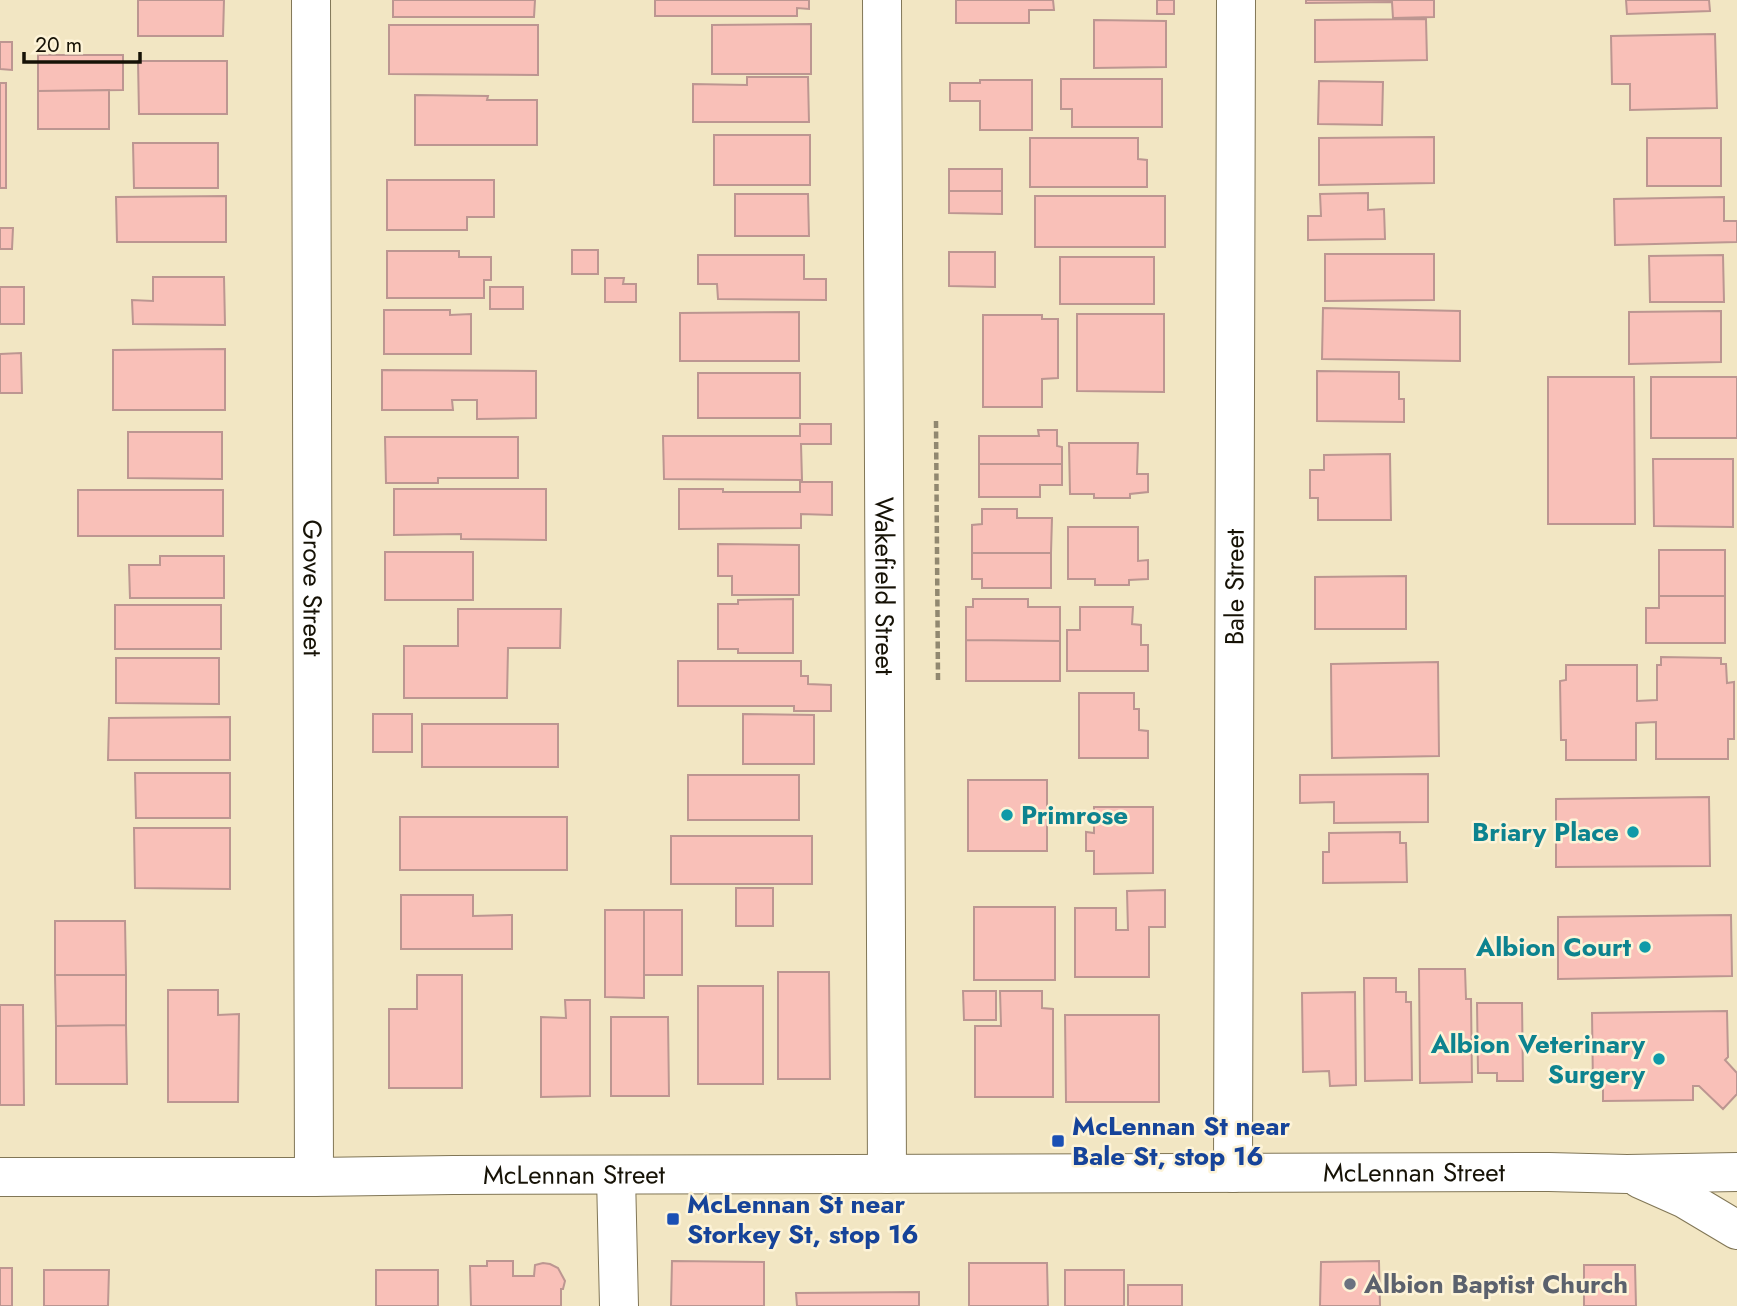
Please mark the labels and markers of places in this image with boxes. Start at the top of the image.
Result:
place label: Primrose [1021,796,1128,834]
marker: Primrose [999,807,1015,823]
place label: Briary Place [1472,813,1619,851]
marker: Briary Place [1625,824,1641,840]
place label: Albion Court [1475,928,1632,966]
marker: Albion Court [1637,939,1653,955]
place label: Albion Veterinary Surgery [1430,1025,1645,1093]
marker: Albion Veterinary Surgery [1651,1051,1667,1067]
place label: McLennan St near Bale St, stop 16 [1072,1107,1290,1175]
marker: McLennan St near Bale St, stop 16 [1050,1133,1066,1149]
place label: McLennan St near Storkey St, stop 16 [687,1185,919,1253]
marker: McLennan St near Storkey St, stop 16 [665,1211,681,1227]
place label: Albion Baptist Church [1363,1265,1628,1303]
marker: Albion Baptist Church [1342,1276,1358,1292]

